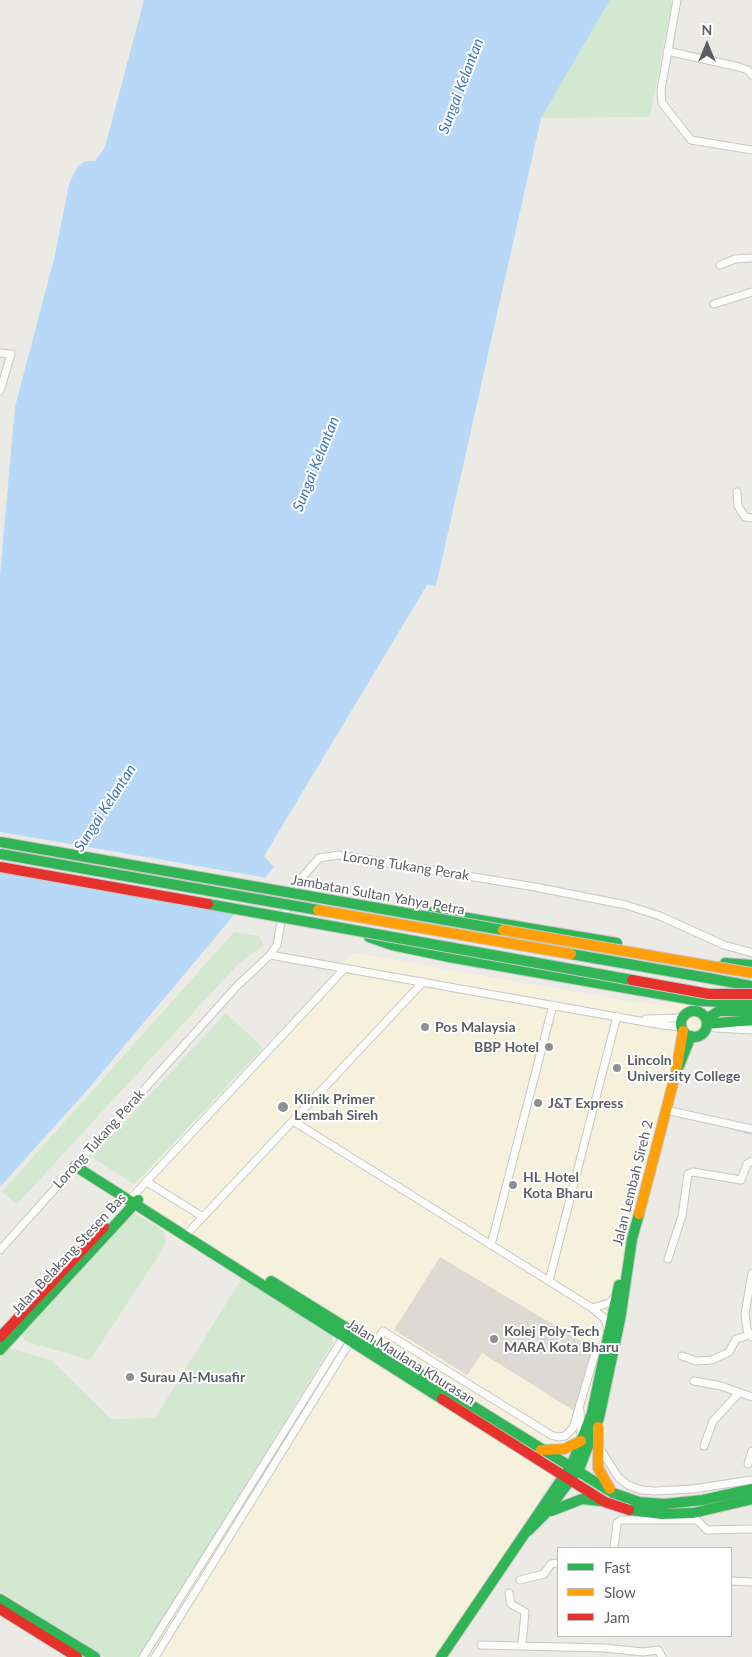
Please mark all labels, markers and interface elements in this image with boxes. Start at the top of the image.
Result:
north arrow [682,20,732,70]
text: N [702,21,712,38]
water label: Sungai Kelantan [435,36,487,136]
water label: Sungai Kelantan [289,414,343,514]
water label: Sungai Kelantan [70,761,140,855]
street label: Lorong Tukang Perak [342,848,470,884]
street label: Jambatan Sultan Yahya Petra [290,871,466,919]
place label: Pos Malaysia [435,1019,516,1035]
marker: Pos Malaysia [419,1021,431,1033]
place label: BBP Hotel [474,1039,539,1055]
marker: BBP Hotel [543,1041,555,1053]
place label: Lincoln University College [627,1052,740,1084]
marker: Lincoln University College [611,1062,623,1074]
street label: Lorong Tukang Perak [50,1086,148,1192]
place label: Klinik Primer Lembah Sireh [294,1091,378,1124]
place label: J&T Express [548,1095,623,1111]
marker: J&T Express [532,1097,544,1109]
marker: Klinik Primer Lembah Sireh [276,1100,290,1114]
street label: Jalan Lembah Sireh 2 [609,1119,657,1247]
place label: HL Hotel Kota Bharu [523,1169,593,1202]
marker: HL Hotel Kota Bharu [507,1179,519,1191]
street label: Jalan Belakang Stesen Bas [8,1190,130,1318]
street label: Jalan Maulana Khurasan [344,1316,478,1408]
place label: Kolej Poly-Tech MARA Kota Bharu [504,1323,619,1355]
marker: Kolej Poly-Tech MARA Kota Bharu [488,1333,500,1345]
place label: Surau Al-Musafir [140,1369,245,1385]
marker: Surau Al-Musafir [124,1371,136,1383]
legend [557,1547,732,1637]
text: Fast [604,1558,631,1576]
text: Slow [604,1583,636,1601]
text: Jam [604,1608,630,1626]

